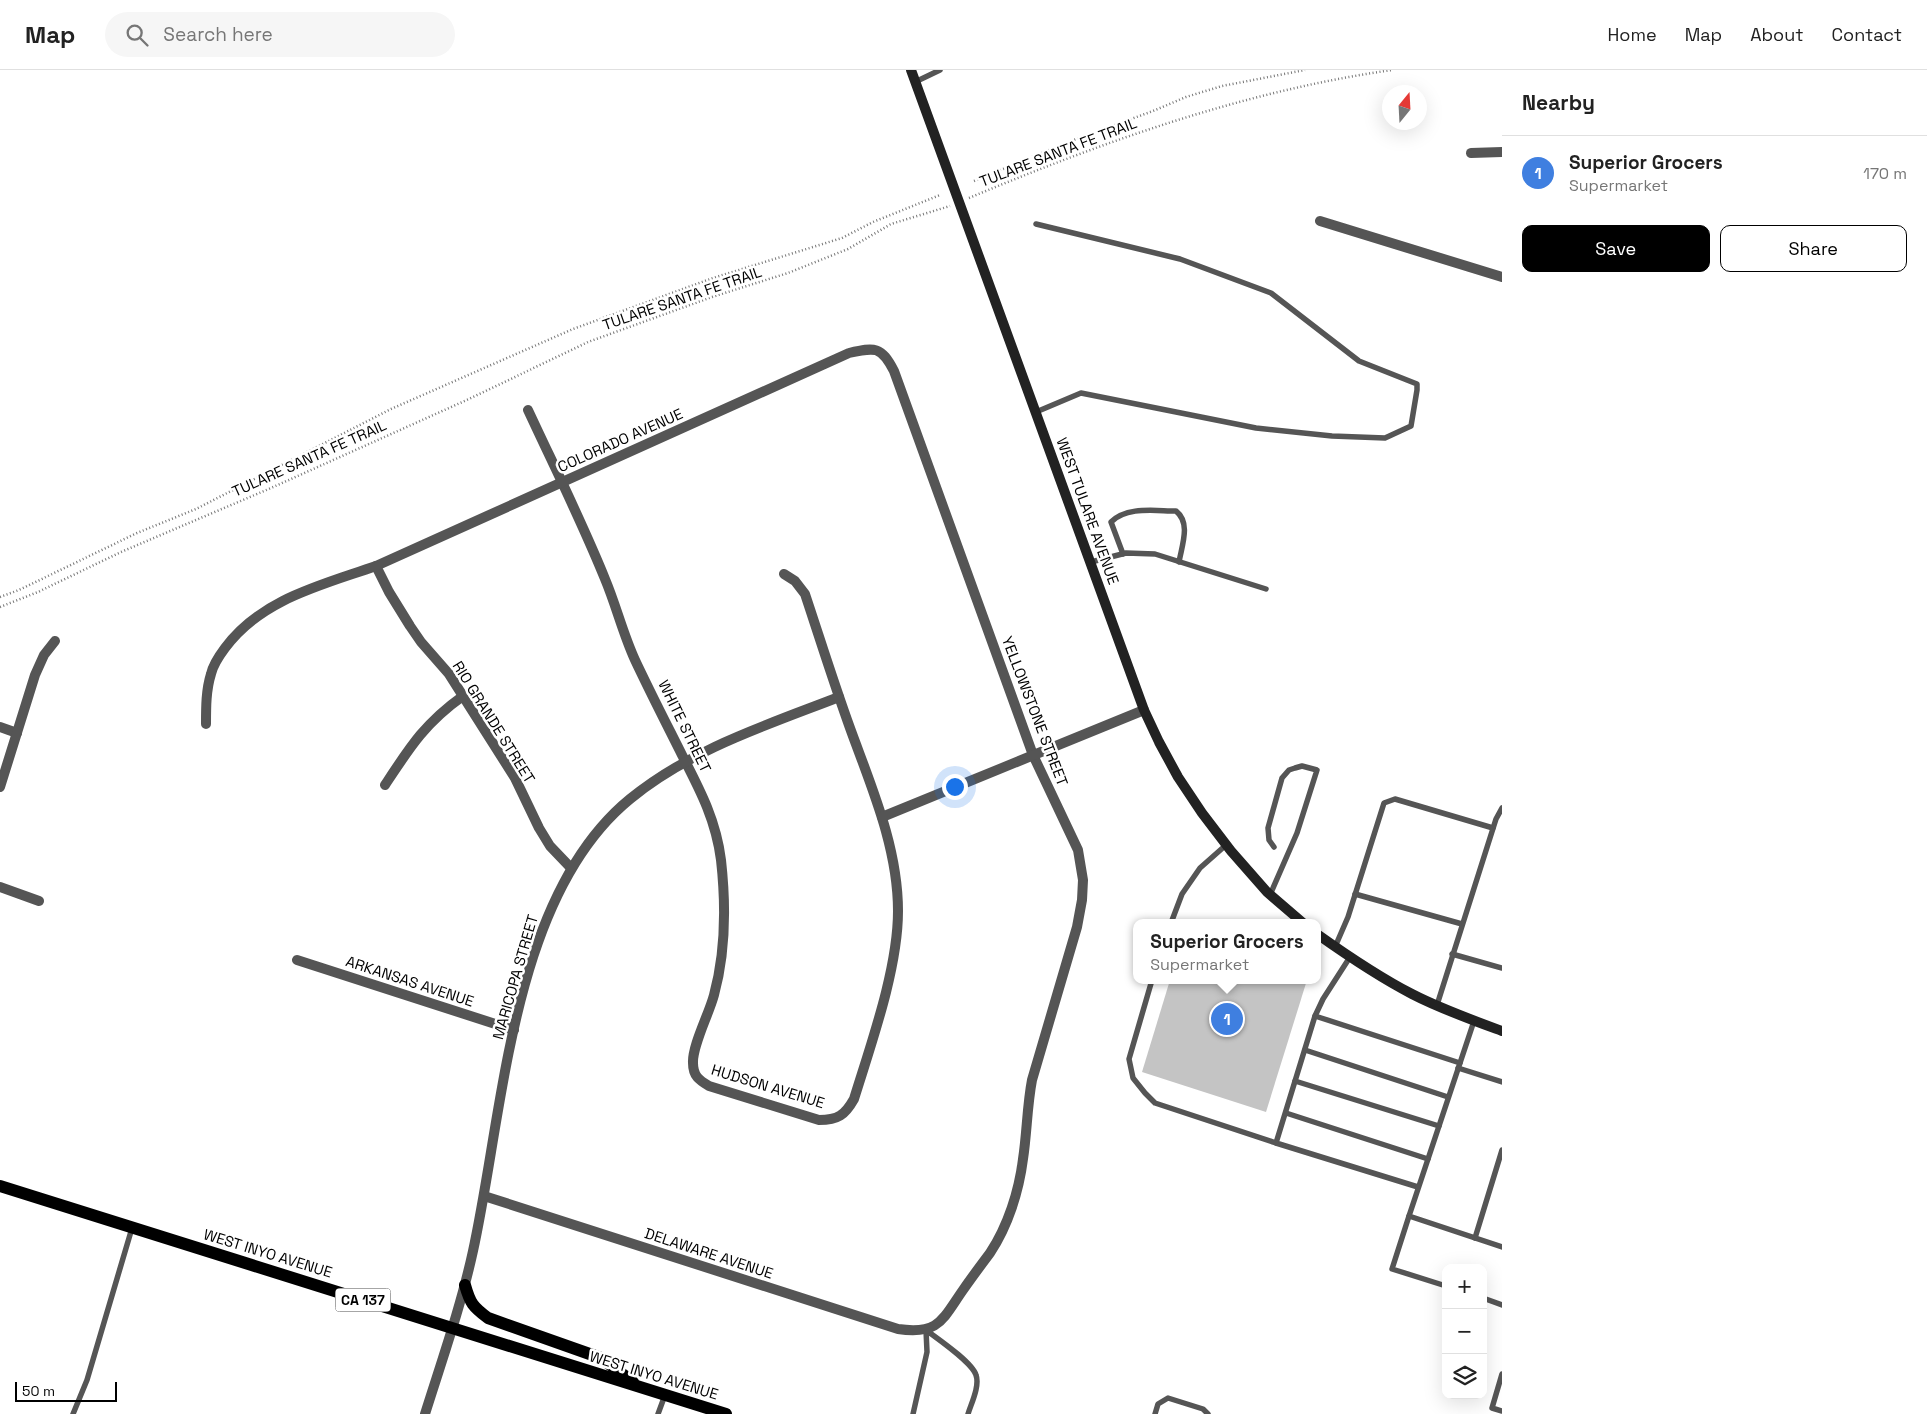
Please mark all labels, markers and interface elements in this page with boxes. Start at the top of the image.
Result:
search box [105,12,455,57]
text: Map [25,19,75,50]
icon: search [123,21,151,49]
text: Search here [163,22,273,47]
text: Home [1608,23,1657,46]
text: Map [1685,23,1722,46]
text: About [1750,23,1804,46]
text: Contact [1832,23,1902,46]
north arrow [1382,85,1427,130]
text: Nearby [1522,89,1595,116]
street label: TULARE SANTA FE TRAIL [977,113,1139,191]
text: Superior Grocers [1569,150,1723,175]
text: 1 [1534,163,1542,184]
text: 170 m [1863,163,1907,184]
text: Supermarket [1569,175,1668,196]
button: Save [1522,225,1710,272]
button: Share [1720,225,1907,272]
street label: TULARE SANTA FE TRAIL [600,262,764,334]
street label: COLORADO AVENUE [555,404,685,476]
street label: TULARE SANTA FE TRAIL [229,415,389,501]
street label: WEST TULARE AVENUE [1053,435,1123,587]
street label: YELLOWSTONE STREET [998,633,1072,789]
street label: RIO GRANDE STREET [449,657,539,787]
street label: WHITE STREET [654,677,716,775]
your location [942,774,968,800]
street label: MARICOPA STREET [488,912,542,1042]
popup [1133,919,1321,984]
text: Superior Grocers [1150,929,1304,954]
street label: ARKANSAS AVENUE [343,951,477,1011]
text: Supermarket [1150,954,1249,975]
pin: 1 [1211,1000,1243,1038]
street label: HUDSON AVENUE [709,1060,827,1112]
street label: DELAWARE AVENUE [642,1223,776,1283]
street label: WEST INYO AVENUE [201,1224,335,1282]
map controls [1442,1264,1487,1399]
button: + [1442,1264,1487,1309]
road number: CA 137 [336,1288,390,1312]
button: − [1442,1309,1487,1354]
street label: WEST INYO AVENUE [587,1346,721,1404]
button: layers [1442,1354,1487,1399]
scale bar [15,1379,118,1402]
text: 50 m [22,1382,55,1400]

